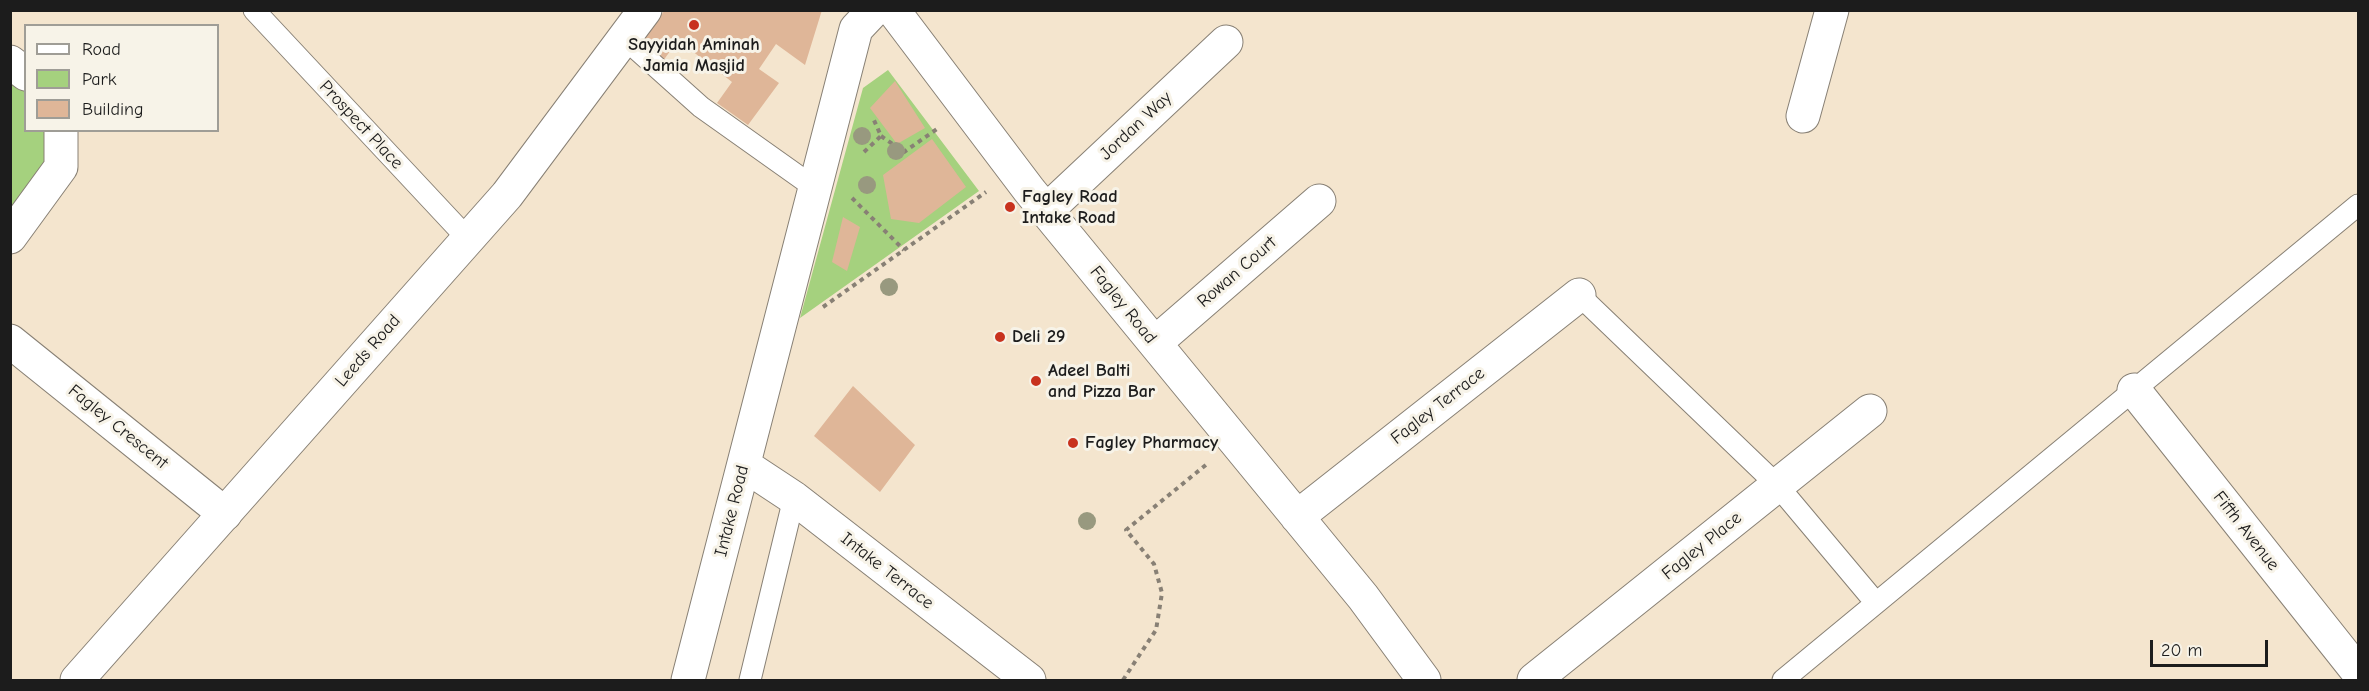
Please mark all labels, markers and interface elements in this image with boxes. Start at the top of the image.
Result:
marker: Sayyidah Aminah Jamia Masjid [687,18,701,32]
legend [24,24,219,132]
place label: Sayyidah Aminah Jamia Masjid [628,34,760,76]
text: Road [82,39,121,60]
text: Park [82,69,116,90]
street label: Prospect Place [314,76,408,174]
street label: Jordan Way [1095,87,1177,165]
text: Building [82,99,144,120]
place label: Fagley Road Intake Road [1022,186,1118,228]
marker: Fagley Road Intake Road [1003,200,1017,214]
street label: Rowan Court [1193,232,1281,312]
street label: Fagley Road [1085,262,1161,348]
street label: Leeds Road [331,310,405,392]
place label: Deli 29 [1012,326,1065,348]
marker: Deli 29 [993,330,1007,344]
place label: Adeel Balti and Pizza Bar [1048,360,1155,403]
street label: Fagley Terrace [1387,363,1489,449]
marker: Adeel Balti and Pizza Bar [1029,374,1043,388]
street label: Fagley Crescent [64,380,172,474]
place label: Fagley Pharmacy [1085,432,1218,454]
marker: Fagley Pharmacy [1066,436,1080,450]
street label: Intake Road [710,463,754,559]
street label: Fifth Avenue [2208,487,2284,575]
street label: Fagley Place [1658,507,1746,585]
street label: Intake Terrace [836,528,938,614]
scale bar [2153,628,2272,666]
text: 20 m [2161,640,2202,661]

